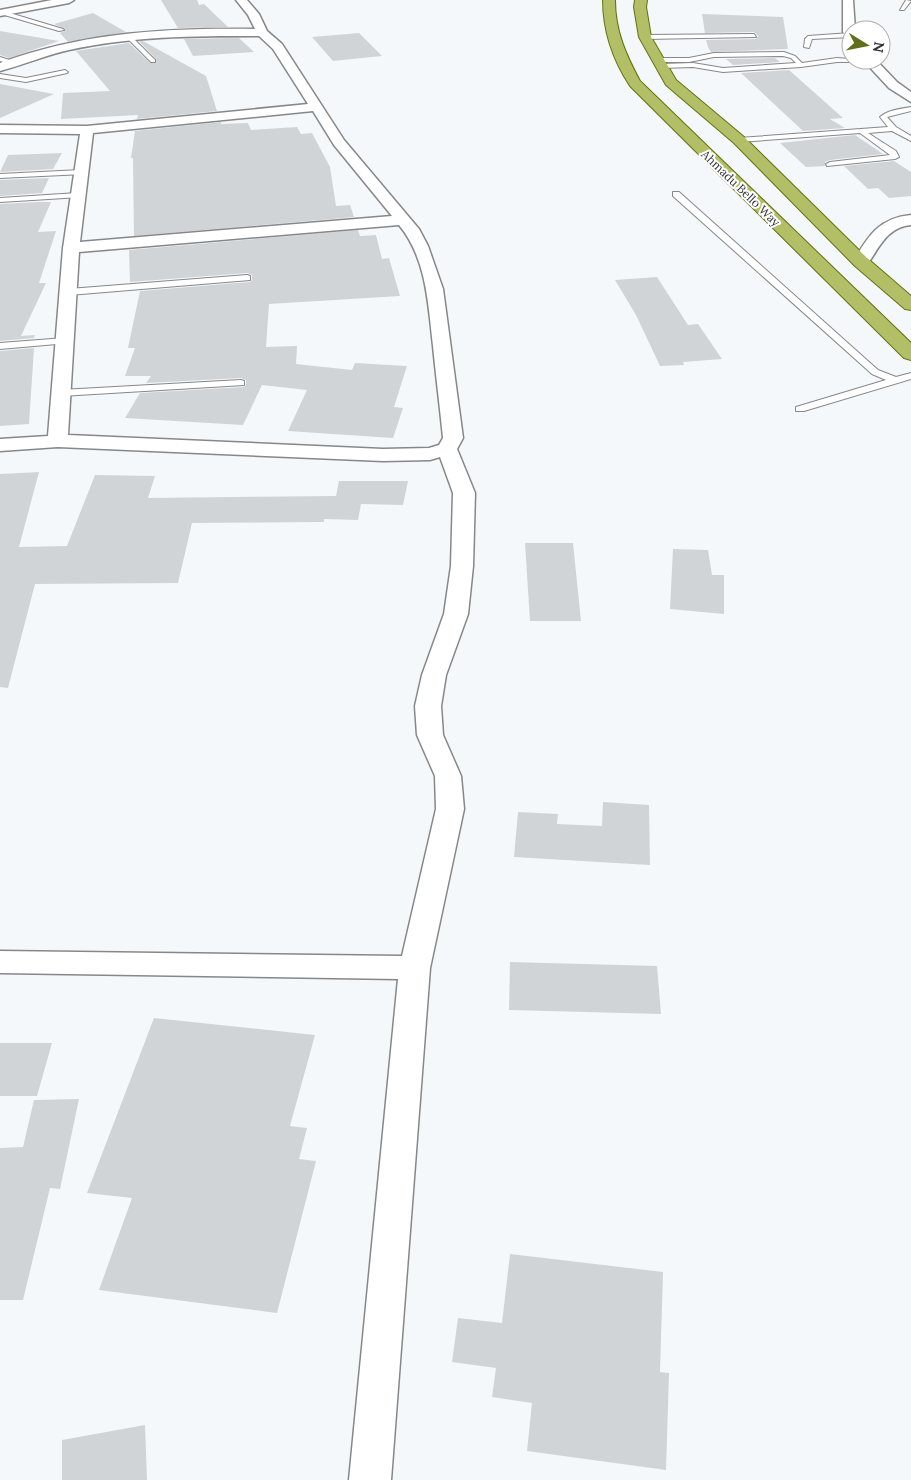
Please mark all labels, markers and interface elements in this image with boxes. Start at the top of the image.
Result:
north arrow [841,20,891,70]
text: N [869,40,889,54]
street label: Ahmadu Bello Way [698,146,784,230]

